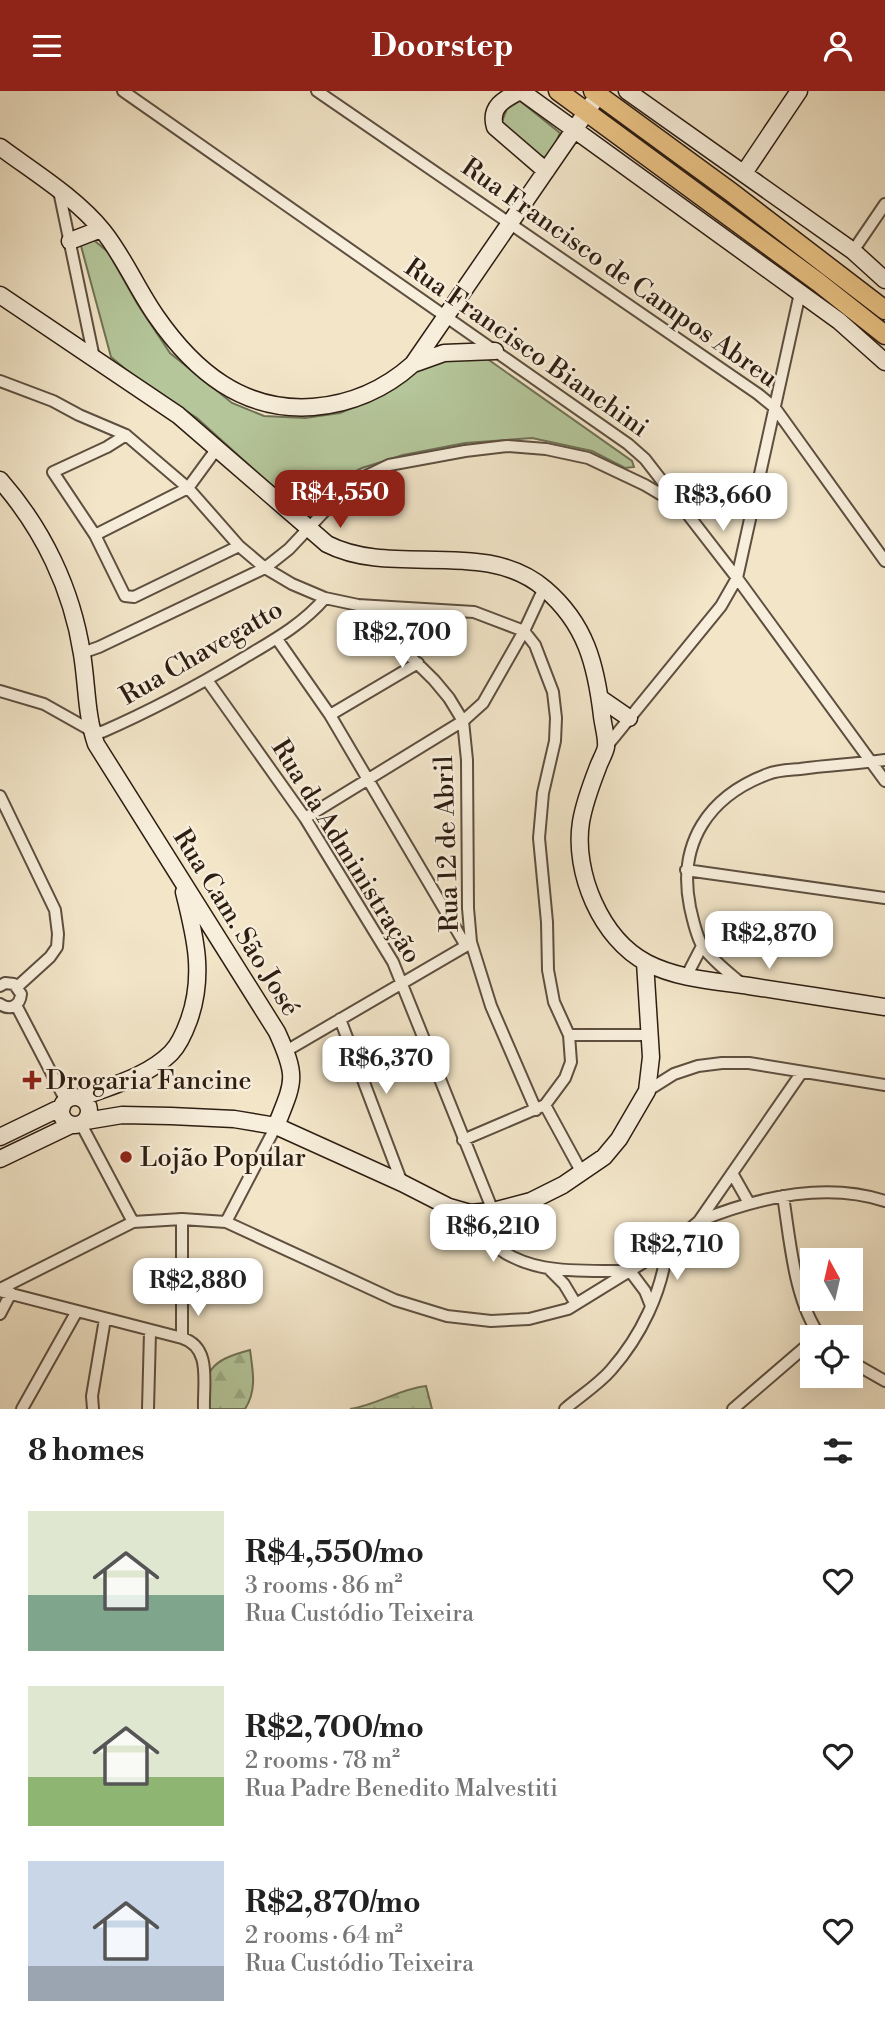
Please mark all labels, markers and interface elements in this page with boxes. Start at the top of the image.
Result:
text: Doorstep [371,26,514,66]
icon: menu [28,27,66,65]
icon: person [819,27,857,65]
street label: Rua Francisco de Campos Abreu [455,151,784,395]
street label: Rua Francisco Bianchini [398,251,655,444]
pin: R$4,550 [275,471,405,530]
pin: R$3,660 [658,473,788,533]
text: R$4,550 [291,479,389,507]
text: R$3,660 [674,482,772,510]
street label: Rua Chavegatto [114,593,289,712]
pin: R$2,700 [337,611,467,670]
text: R$2,700 [353,619,451,647]
street label: Rua da Administração [264,734,428,969]
street label: Rua 12 de Abril [428,755,466,933]
street label: Rua Cam. São José [166,823,307,1022]
pin: R$2,870 [704,911,834,971]
text: R$2,870 [721,920,817,948]
pin: R$6,370 [321,1037,451,1096]
text: R$6,370 [338,1045,434,1073]
place label: Drogaria Fancine [46,1065,252,1097]
marker: Drogaria Fancine [24,1072,40,1088]
place label: Lojão Popular [140,1142,306,1174]
marker: Lojão Popular [118,1149,134,1165]
pin: R$6,210 [428,1205,558,1264]
text: R$6,210 [446,1213,540,1241]
pin: R$2,710 [612,1223,742,1282]
text: R$2,710 [630,1231,724,1259]
north arrow [800,1248,863,1311]
map controls [800,1248,863,1388]
pin: R$2,880 [133,1259,263,1318]
text: R$2,880 [149,1267,247,1295]
button: locate [800,1325,863,1388]
text: 8 homes [28,1432,144,1470]
icon: filters [819,1432,857,1470]
text: R$4,550/mo [245,1534,424,1572]
icon: home [84,1539,168,1623]
icon: heart [819,1562,857,1600]
text: 3 rooms · 86 m² [245,1572,402,1600]
text: Rua Custódio Teixeira [245,1600,474,1628]
text: R$2,700/mo [245,1709,424,1747]
icon: home [84,1714,168,1798]
icon: heart [819,1737,857,1775]
text: 2 rooms · 78 m² [245,1747,400,1775]
text: Rua Padre Benedito Malvestiti [245,1775,558,1803]
text: R$2,870/mo [245,1884,421,1922]
icon: home [84,1889,168,1973]
icon: heart [819,1912,857,1950]
text: 2 rooms · 64 m² [245,1922,403,1950]
text: Rua Custódio Teixeira [245,1950,474,1978]

